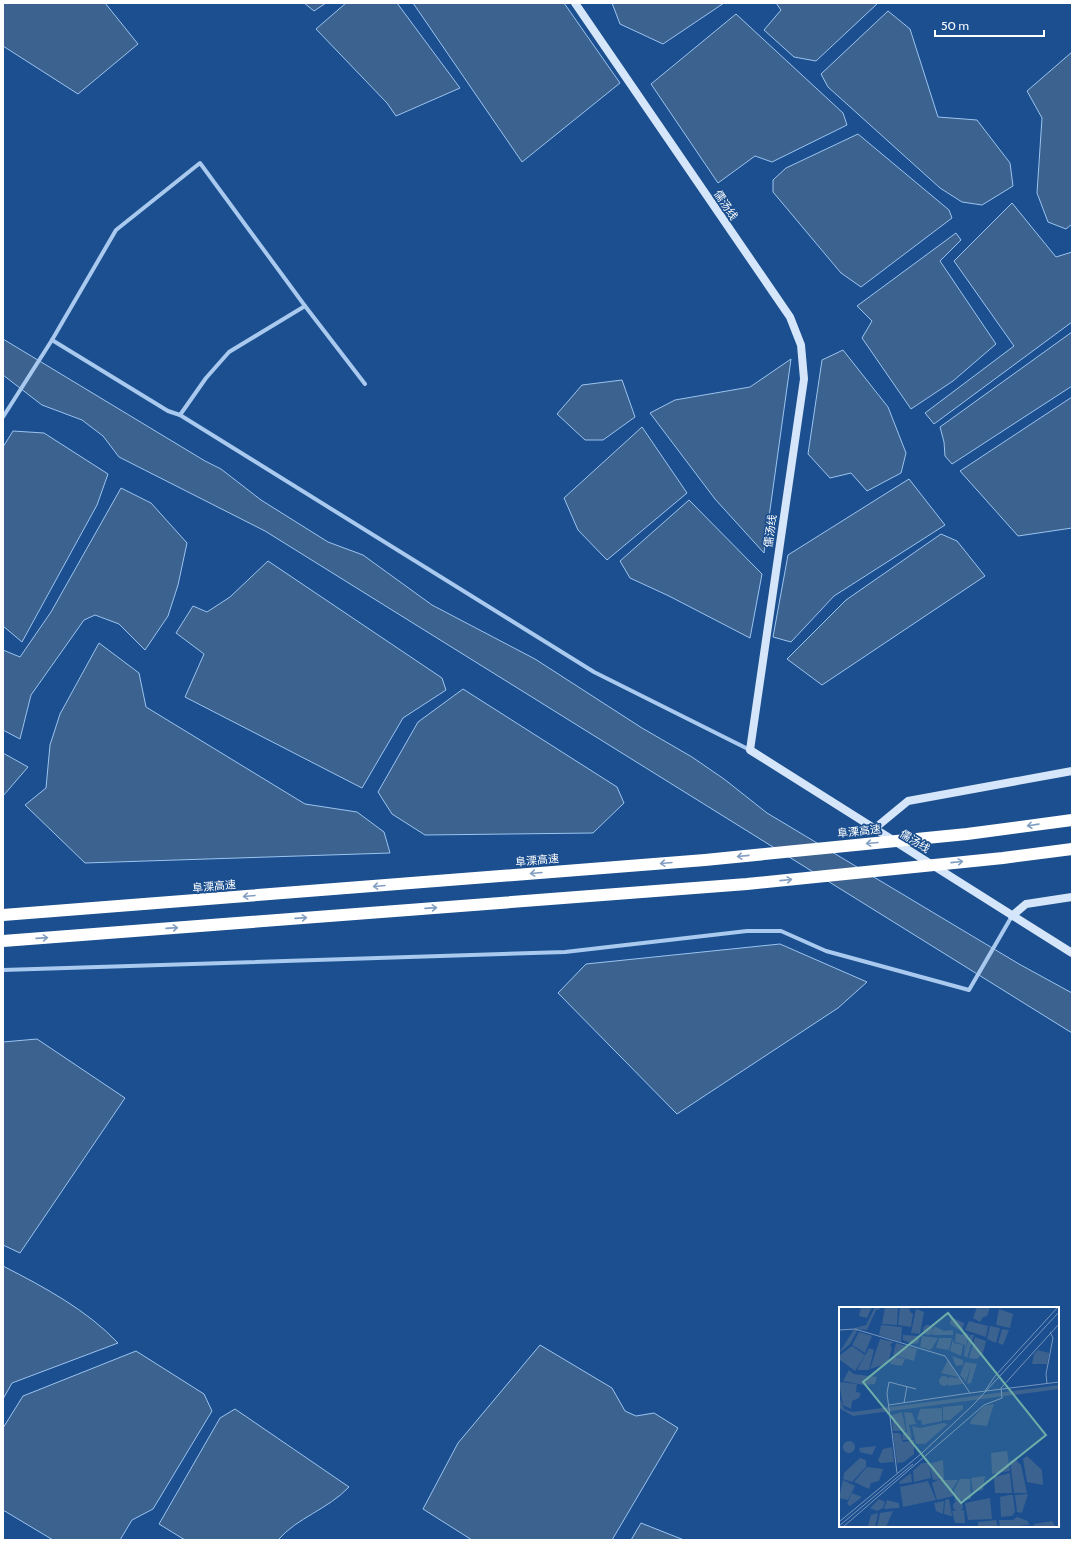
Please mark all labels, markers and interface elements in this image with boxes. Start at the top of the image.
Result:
scale bar [935,12,1044,38]
text: 50 m [941,18,969,33]
street label: 儒汤线 [711,187,741,223]
street label: 儒汤线 [761,514,779,548]
one-way arrow [1027,821,1040,829]
street label: 阜溧高速 [836,822,882,840]
street label: 儒汤线 [897,826,933,856]
one-way arrow [866,839,879,847]
street label: 阜溧高速 [514,851,560,869]
one-way arrow [737,852,750,859]
one-way arrow [950,858,963,866]
one-way arrow [660,859,673,866]
one-way arrow [530,870,543,877]
one-way arrow [779,876,792,883]
street label: 阜溧高速 [191,877,237,895]
one-way arrow [373,882,386,889]
one-way arrow [243,893,256,900]
one-way arrow [424,905,437,912]
one-way arrow [294,915,307,922]
one-way arrow [165,925,178,932]
one-way arrow [35,935,48,942]
inset map [839,1307,1059,1527]

